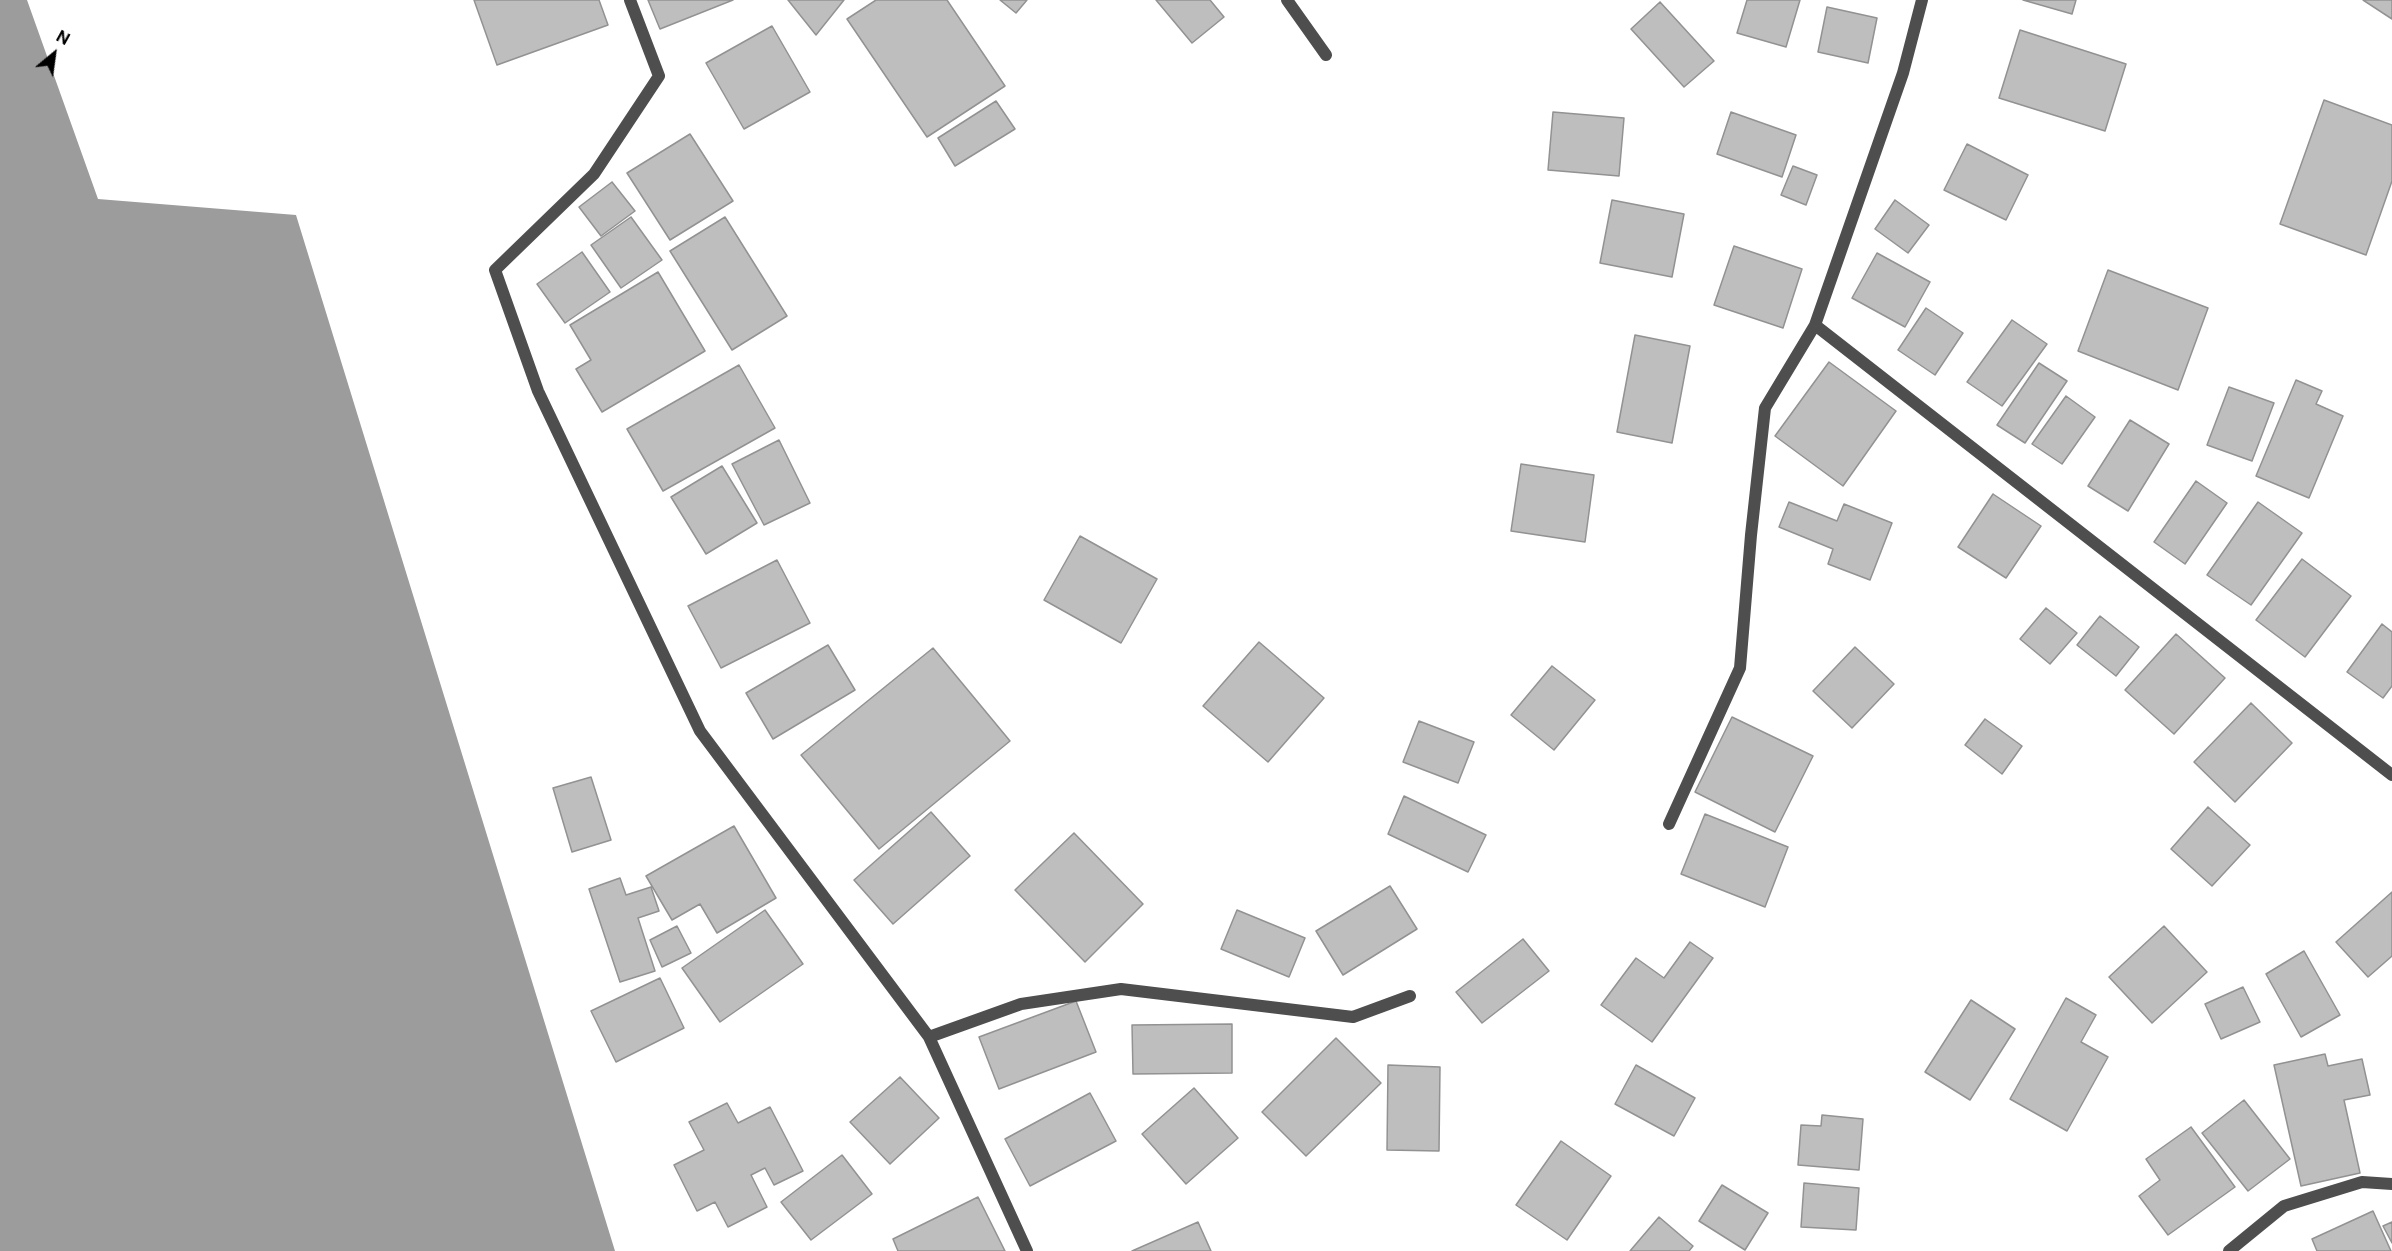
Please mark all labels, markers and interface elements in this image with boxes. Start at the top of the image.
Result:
north arrow [24,24,84,84]
text: N [53,26,73,49]

